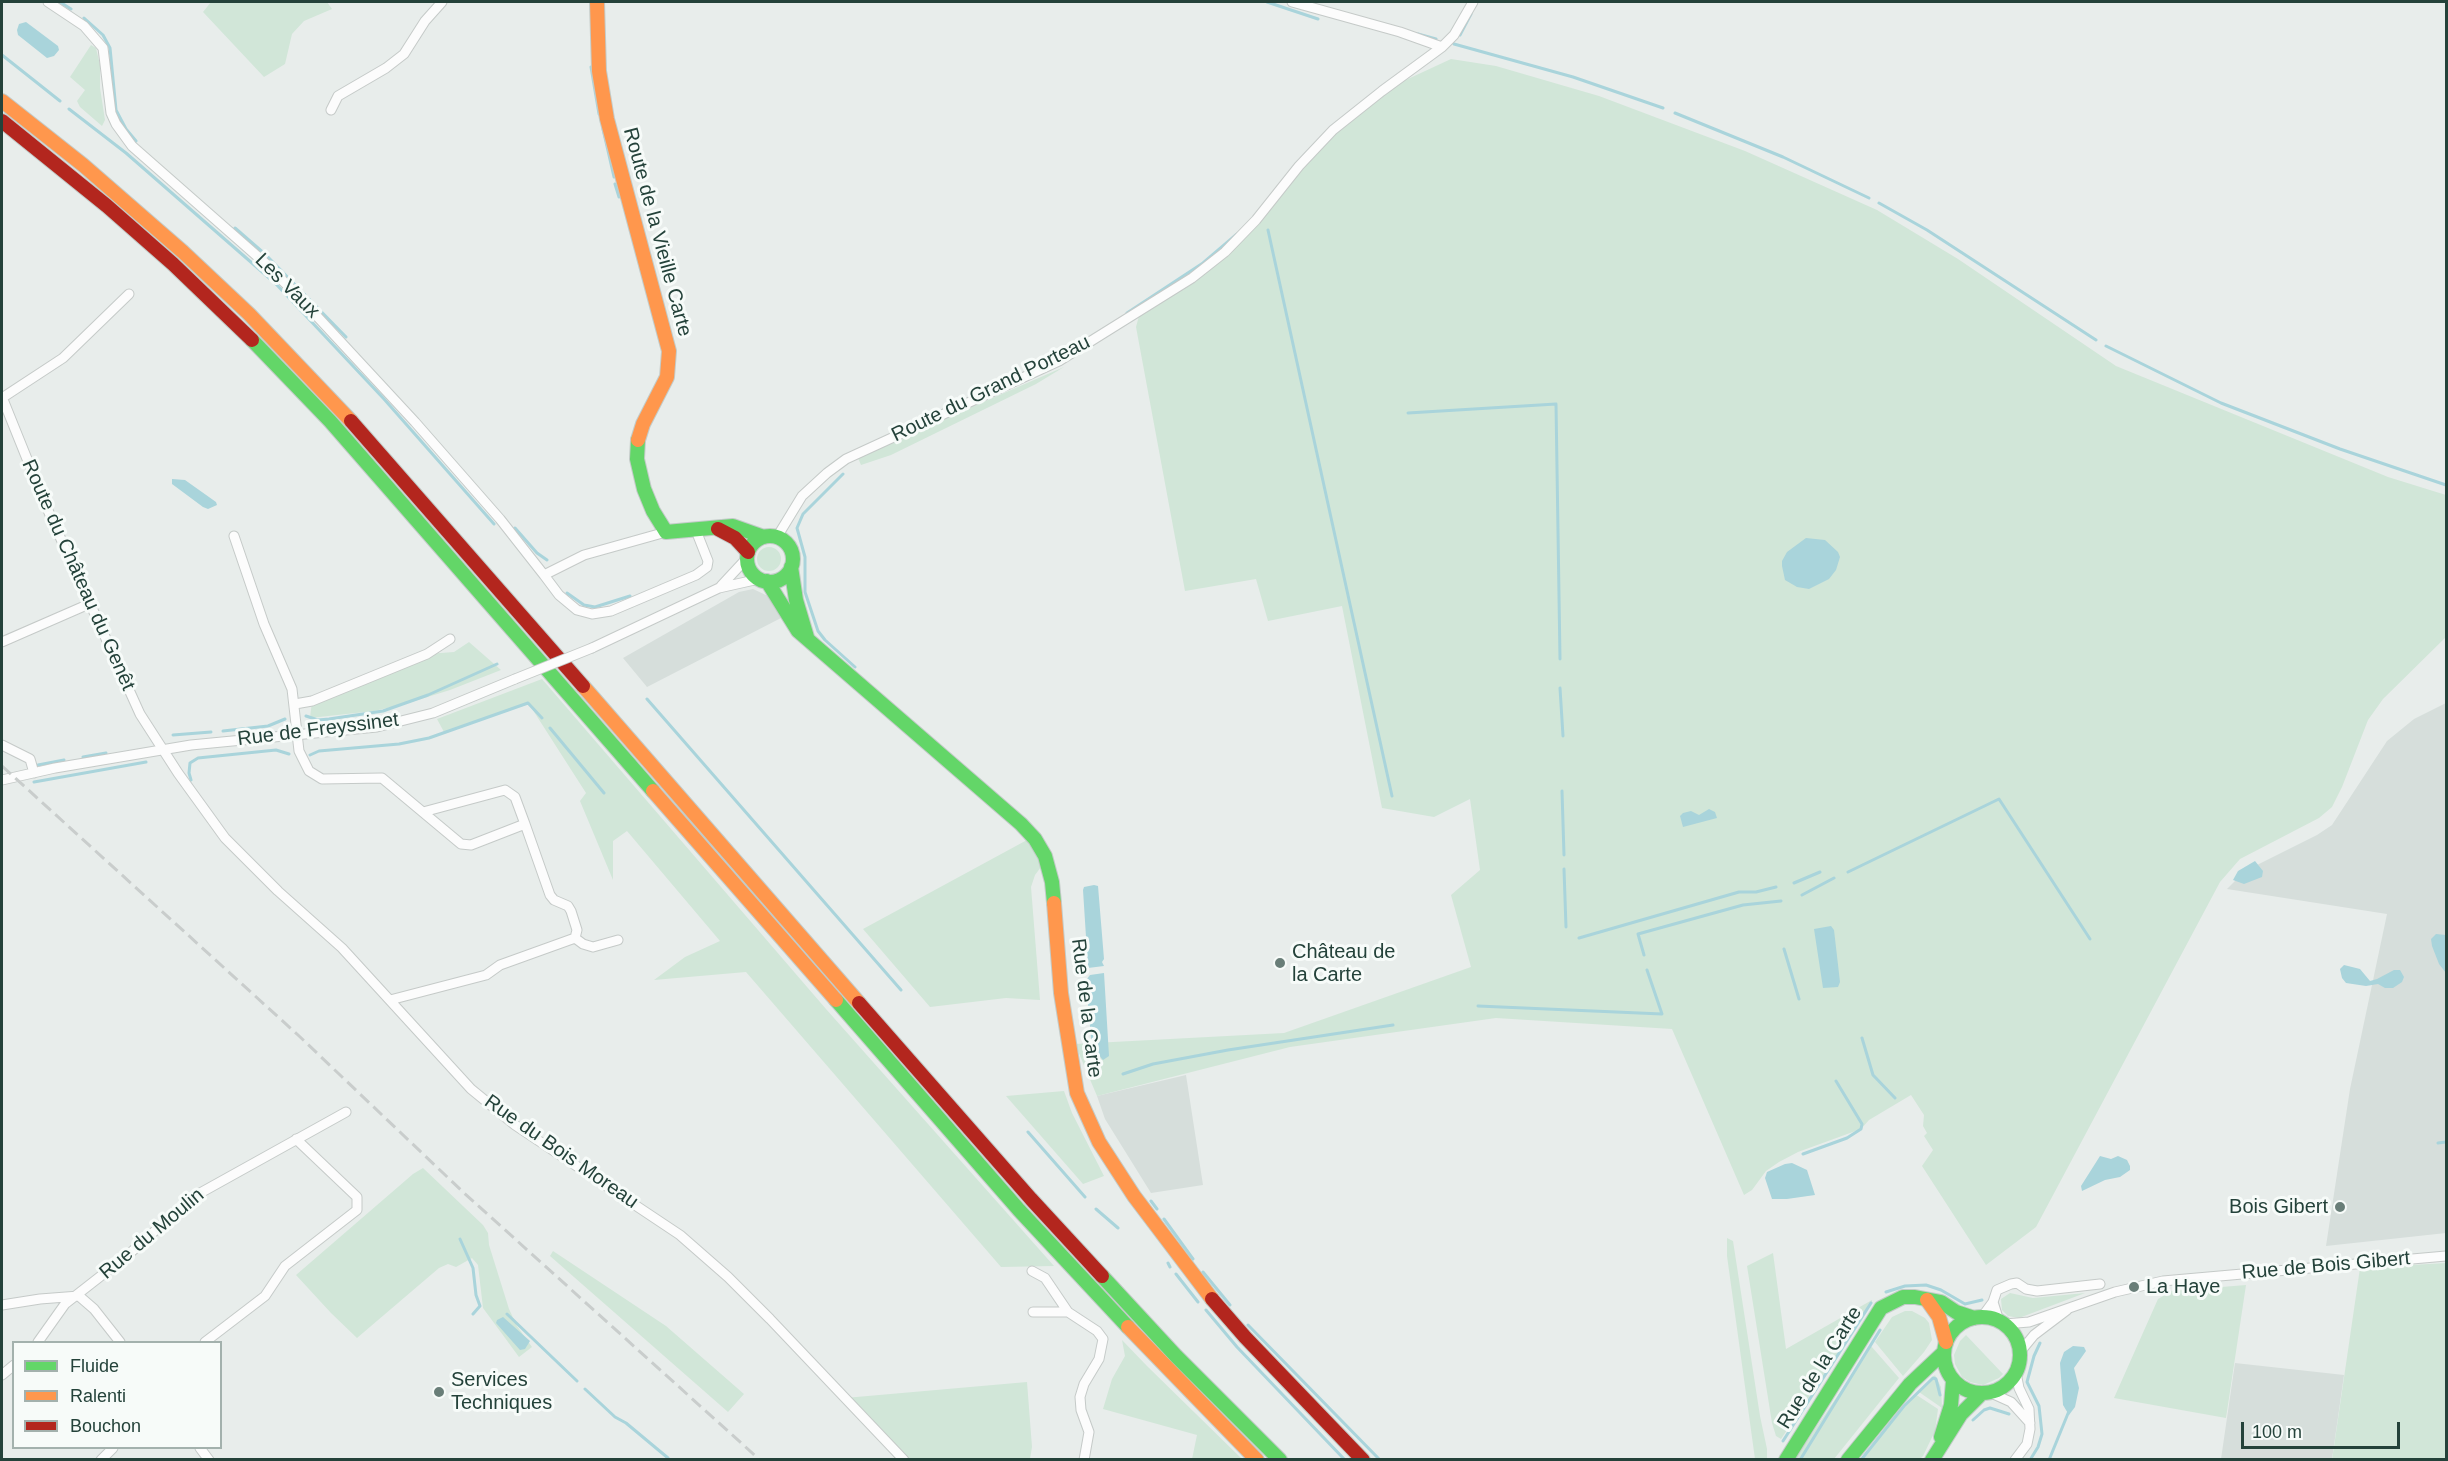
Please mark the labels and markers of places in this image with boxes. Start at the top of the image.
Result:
place label: Château de la Carte [1292,940,1395,987]
marker: Château de la Carte [1273,956,1287,970]
place label: Bois Gibert [2229,1195,2328,1219]
marker: Bois Gibert [2333,1200,2347,1214]
place label: La Haye [2146,1275,2220,1299]
marker: La Haye [2127,1280,2141,1294]
place label: Services Techniques [451,1368,552,1415]
marker: Services Techniques [432,1385,446,1399]

